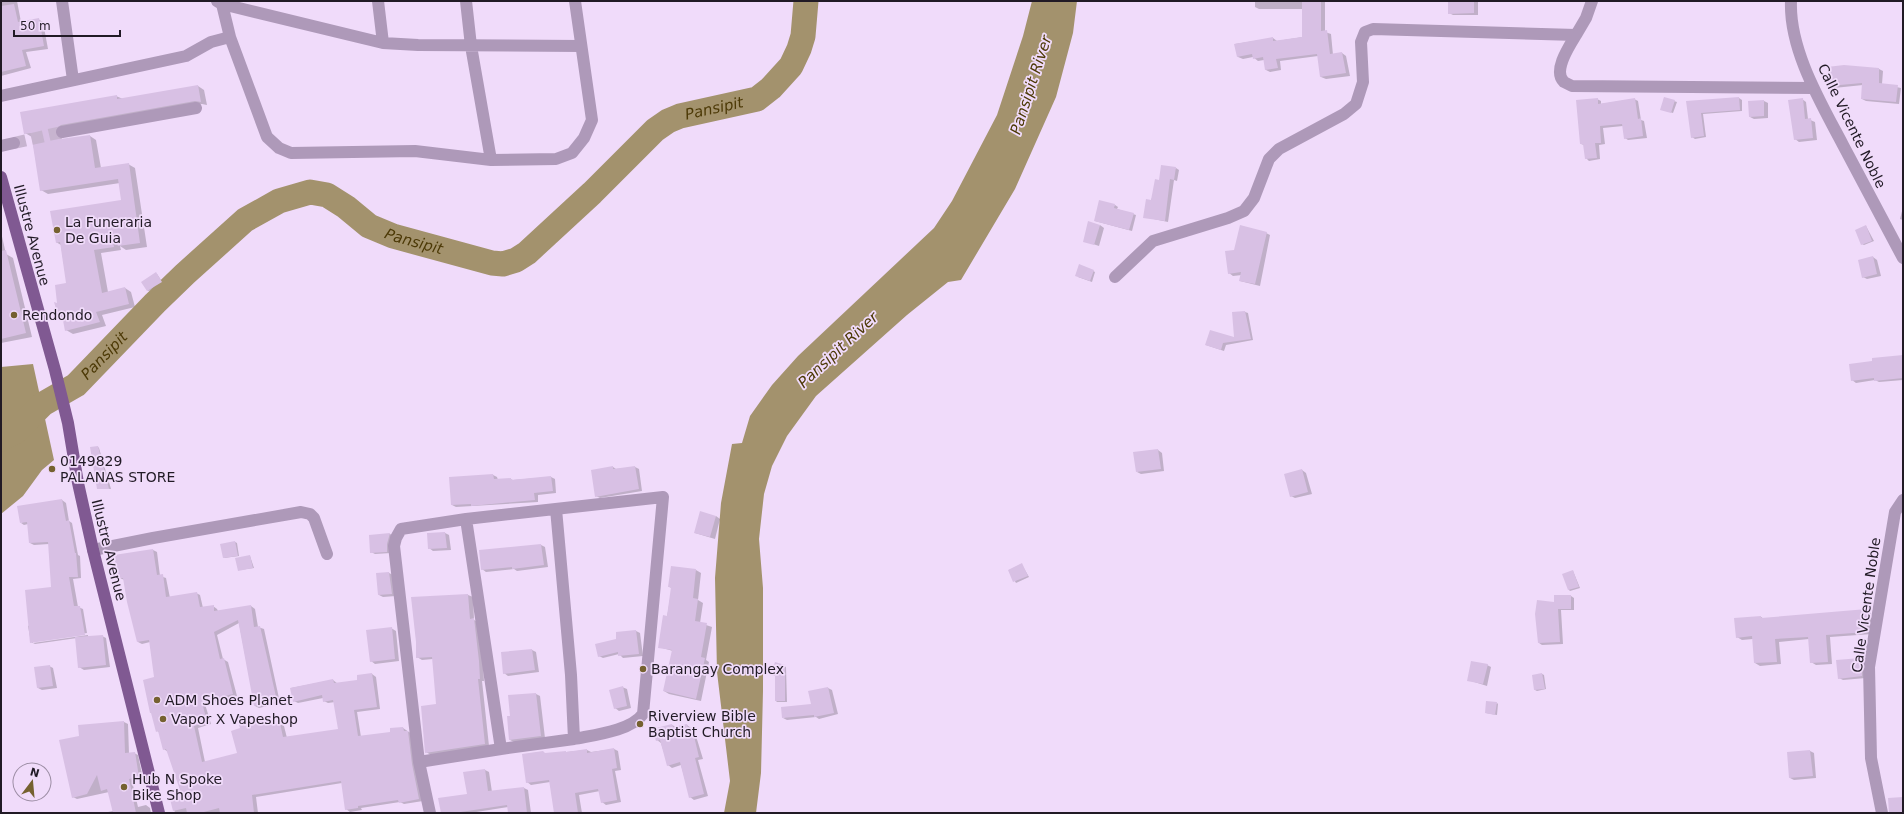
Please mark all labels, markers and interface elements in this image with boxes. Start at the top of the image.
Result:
scale bar [14,12,120,38]
text: 50 m [20,19,51,33]
water label: Pansipit River [1007,32,1056,137]
street label: Calle Vicente Noble [1815,61,1889,191]
water label: Pansipit [683,93,746,124]
street label: Illustre Avenue [11,183,53,287]
place label: La Funeraria De Guia [65,214,152,246]
marker: La Funeraria De Guia [52,225,62,235]
water label: Pansipit [382,225,446,258]
place label: Rendondo [22,307,92,323]
water label: Pansipit River [794,308,882,392]
marker: Rendondo [9,310,19,320]
water label: Pansipit [77,327,132,383]
place label: 0149829 PALANAS STORE [60,453,175,485]
marker: 0149829 PALANAS STORE [47,464,57,474]
street label: Illustre Avenue [89,498,129,602]
street label: Calle Vicente Noble [1849,536,1883,674]
place label: Barangay Complex [651,661,784,677]
marker: Barangay Complex [638,664,648,674]
place label: ADM Shoes Planet [165,692,293,708]
marker: ADM Shoes Planet [152,695,162,705]
place label: Riverview Bible Baptist Church [648,708,756,740]
place label: Vapor X Vapeshop [171,711,298,727]
marker: Vapor X Vapeshop [158,714,168,724]
marker: Riverview Bible Baptist Church [635,719,645,729]
north arrow [12,762,52,802]
text: N [28,765,41,780]
place label: Hub N Spoke Bike Shop [132,771,222,803]
marker: Hub N Spoke Bike Shop [119,782,129,792]

